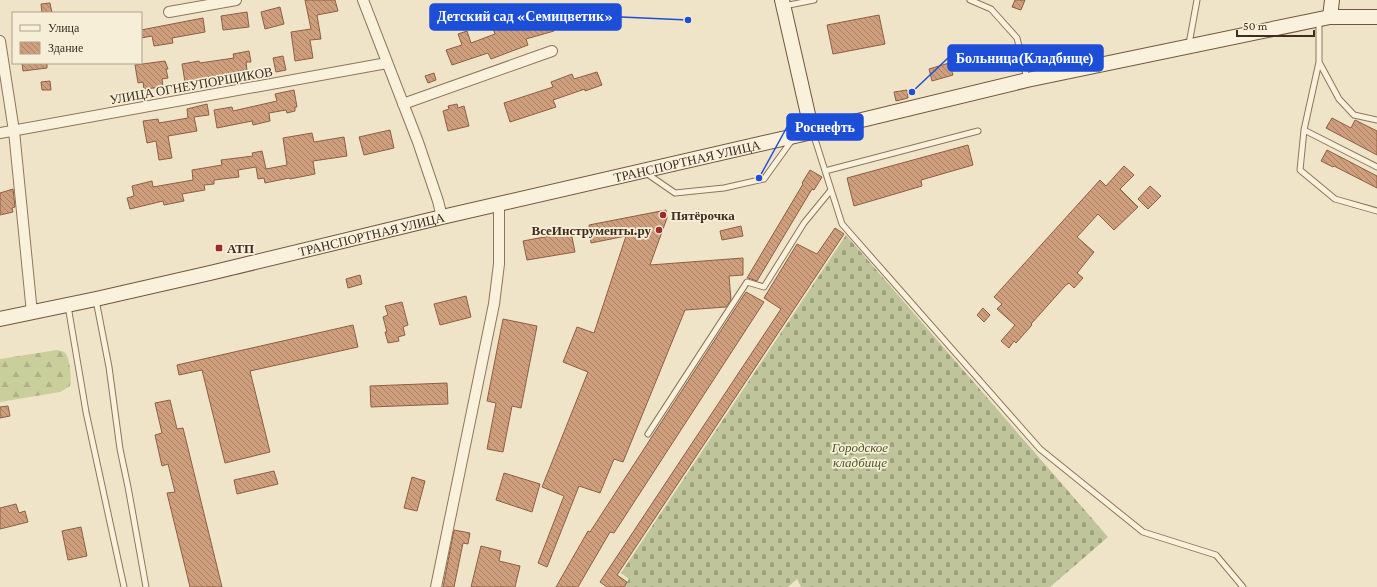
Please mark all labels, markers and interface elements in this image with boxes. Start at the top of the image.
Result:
callout: Детский сад «Семицветик» [430,4,621,30]
text: Детский сад «Семицветик» [437,8,613,24]
legend [12,12,142,64]
scale bar [1237,12,1314,38]
text: 50 m [1243,19,1268,33]
text: Улица [48,21,80,35]
text: Здание [48,41,83,55]
callout: Больница(Кладбище) [948,45,1103,71]
text: Больница(Кладбище) [956,50,1094,67]
street label: УЛИЦА ОГНЕУПОРЩИКОВ [108,64,274,107]
callout: Роснефть [787,114,863,140]
text: Роснефть [795,119,856,135]
street label: ТРАНСПОРТНАЯ УЛИЦА [612,137,762,185]
place label: Пятёрочка [671,208,735,223]
street label: ТРАНСПОРТНАЯ УЛИЦА [297,210,447,259]
marker: Пятёрочка [658,210,668,220]
place label: ВсеИнструменты.ру [531,223,651,238]
marker: ВсеИнструменты.ру [654,225,664,235]
place label: АТП [227,241,254,256]
marker: АТП [214,243,224,253]
park label: Городское кладбище [831,440,888,470]

